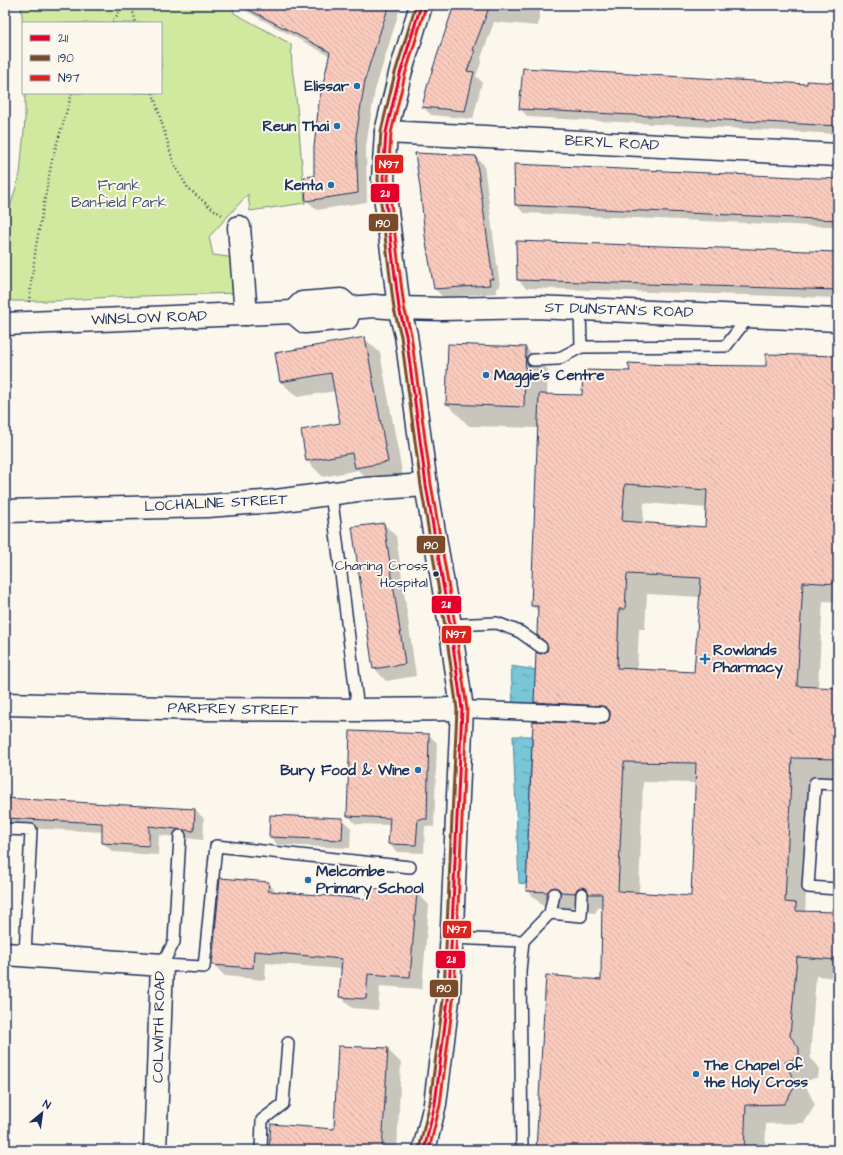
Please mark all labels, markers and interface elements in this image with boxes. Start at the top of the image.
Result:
legend [22,22,162,94]
text: 211 [58,30,68,47]
text: 190 [58,50,74,67]
text: N97 [58,70,80,87]
place label: Elissar [305,76,350,97]
marker: Elissar [352,81,362,91]
place label: Reun Thai [262,116,330,137]
marker: Reun Thai [332,121,342,131]
street label: BERYL ROAD [564,130,660,156]
line badge: N97 [374,154,404,174]
text: N97 [379,157,399,172]
park label: Frank Banfield Park [71,175,167,213]
place label: Kenta [285,175,323,196]
marker: Kenta [326,180,336,190]
line badge: 211 [370,183,400,203]
text: 211 [379,186,390,201]
line badge: 190 [368,213,399,232]
text: 190 [376,216,390,231]
street label: ST DUNSTAN'S ROAD [544,297,694,323]
street label: WINSLOW ROAD [91,305,208,331]
place label: Maggie's Centre [494,365,605,388]
marker: Maggie's Centre [481,370,491,380]
street label: LOCHALINE STREET [144,489,289,517]
line badge: 190 [416,535,446,554]
text: 190 [424,538,438,553]
place label: Charing Cross Hospital [335,556,428,593]
marker: Charing Cross Hospital [431,569,441,579]
line badge: 211 [431,595,462,614]
text: 211 [440,597,451,612]
line badge: N97 [441,625,472,644]
text: N97 [446,627,466,642]
place label: Rowlands Pharmacy [713,640,784,679]
marker: Rowlands Pharmacy [700,654,710,664]
street label: PARFREY STREET [168,697,299,721]
place label: Bury Food & Wine [280,760,410,782]
marker: Bury Food & Wine [413,765,423,775]
place label: Melcombe Primary School [316,861,424,900]
marker: Melcombe Primary School [303,875,313,885]
line badge: N97 [442,920,472,939]
text: N97 [447,922,467,937]
line badge: 211 [435,950,466,969]
text: 211 [445,952,456,967]
street label: COLWITH ROAD [148,971,170,1083]
line badge: 190 [429,979,459,998]
text: 190 [437,981,451,996]
place label: The Chapel of the Holy Cross [703,1055,809,1094]
marker: The Chapel of the Holy Cross [691,1069,701,1079]
north arrow [22,1093,62,1133]
text: N [40,1096,53,1113]

